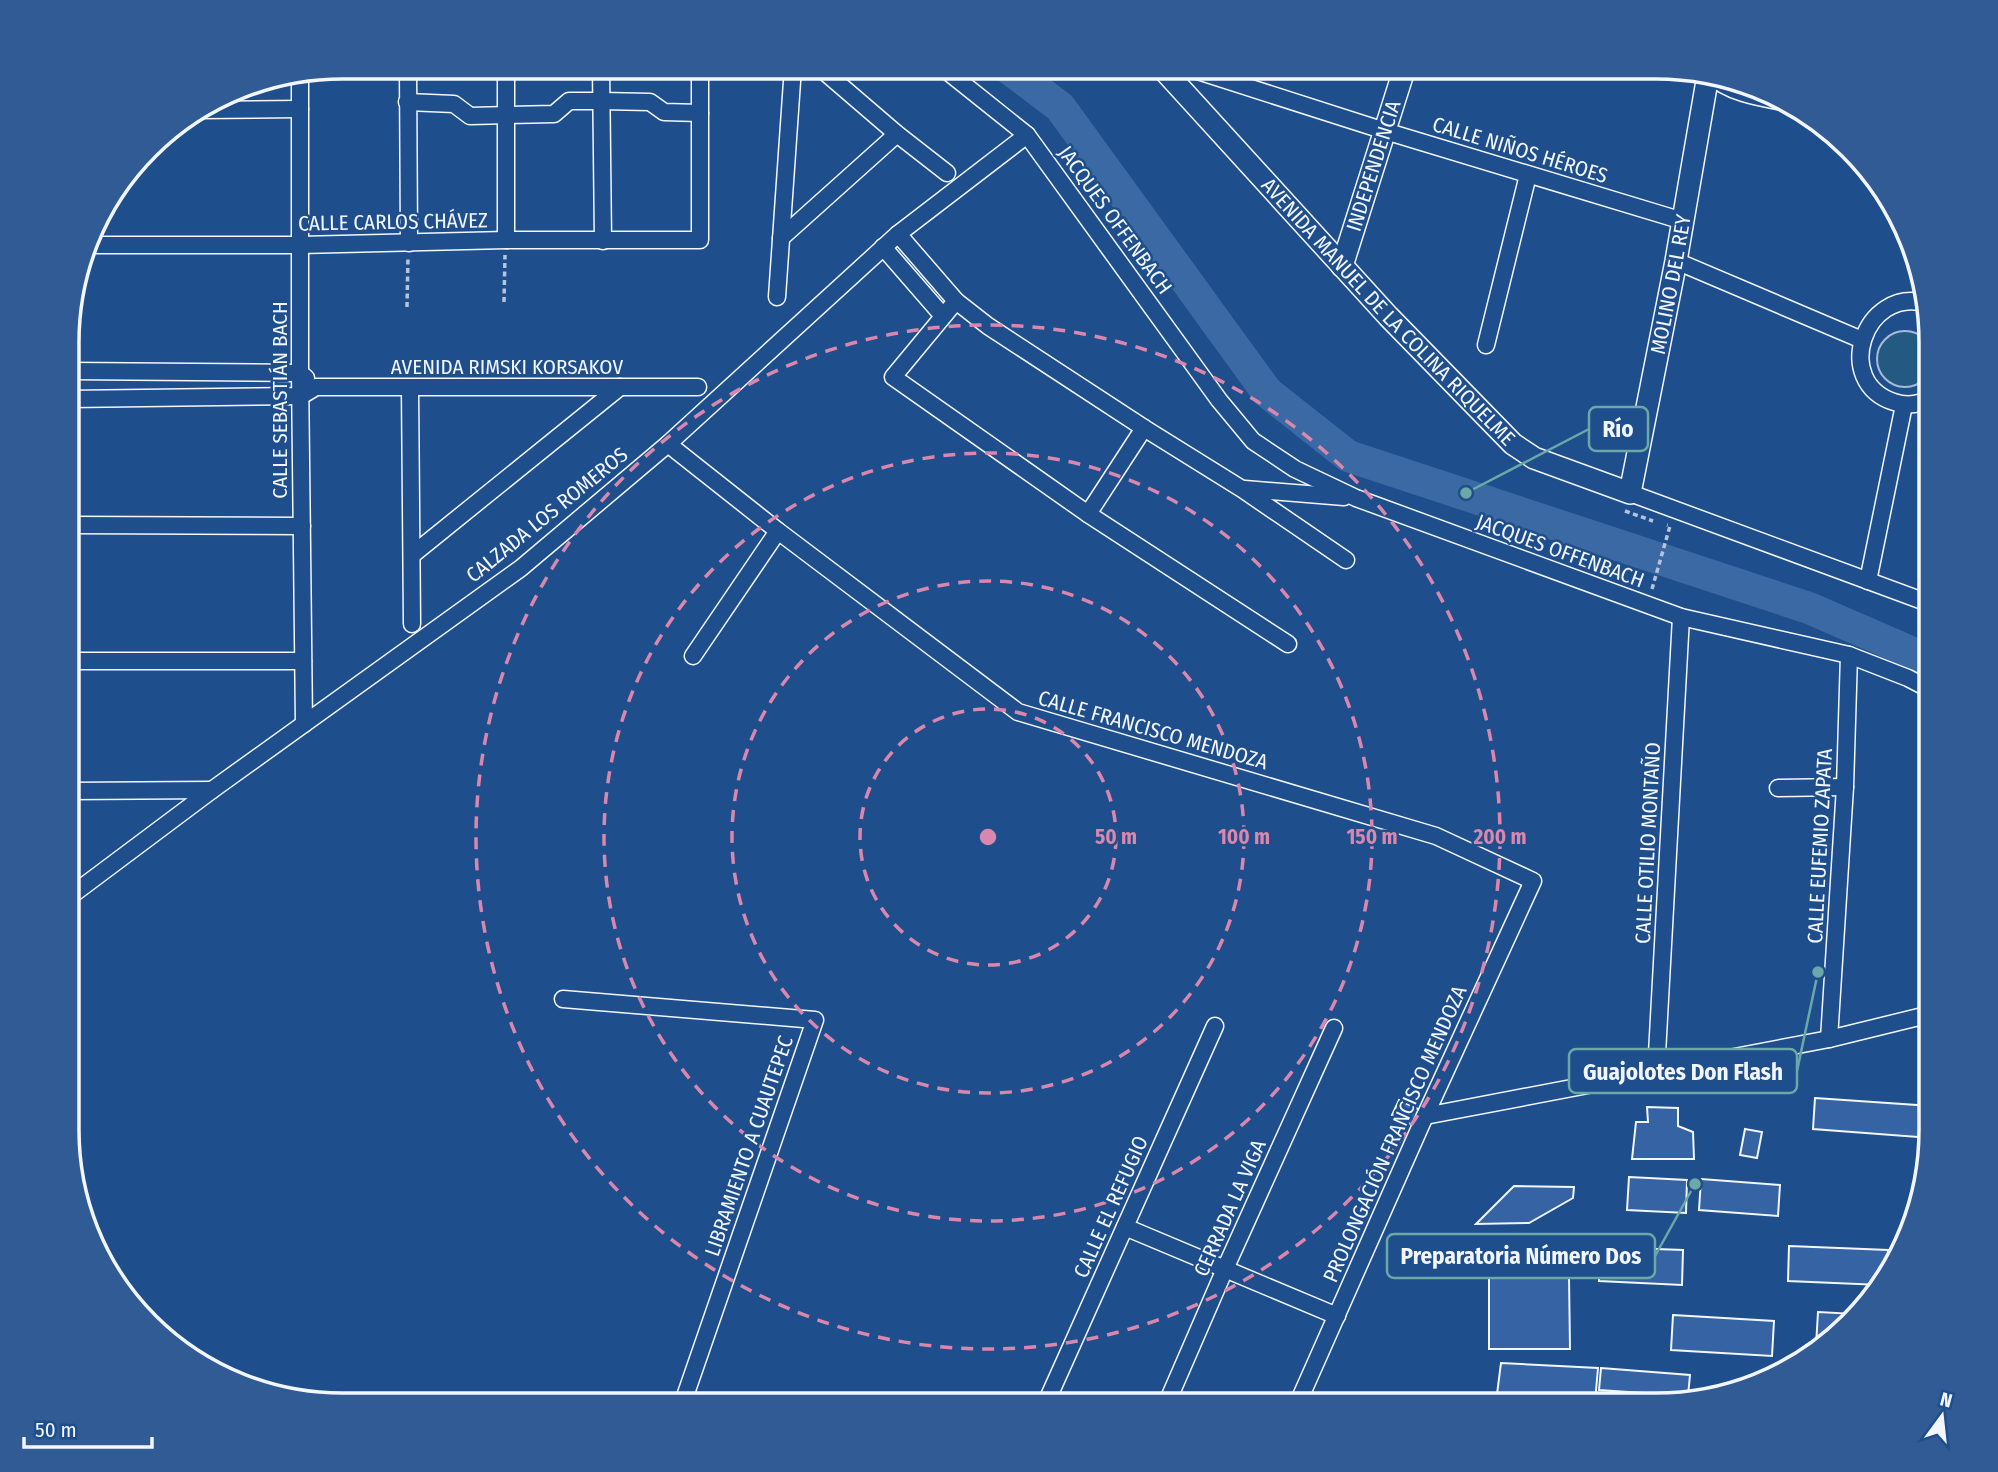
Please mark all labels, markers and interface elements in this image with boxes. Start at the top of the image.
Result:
street label: INDEPENDENCIA [1341,97,1407,235]
street label: CALLE NIÑOS HÉROES [1429,111,1611,189]
street label: JACQUES OFFENBACH [1052,141,1178,299]
street label: AVENIDA MANUEL DE LA COLINA RIQUELME [1256,173,1521,451]
street label: CALLE CARLOS CHÁVEZ [298,207,488,237]
street label: MOLINO DEL REY [1645,212,1697,356]
street label: CALLE SEBASTIÁN BACH [267,301,293,499]
street label: AVENIDA RIMSKI KORSAKOV [391,354,623,380]
callout: Río [1589,407,1648,451]
text: Río [1602,415,1634,443]
street label: CALZADA LOS ROMEROS [461,442,633,588]
street label: JACQUES OFFENBACH [1472,508,1648,594]
street label: CALLE FRANCISCO MENDOZA [1035,685,1271,775]
street label: CALLE OTILIO MONTAÑO [1630,741,1666,945]
street label: CALLE EUFEMIO ZAPATA [1802,748,1838,944]
text: 50 m [1095,824,1137,850]
text: 100 m [1218,824,1270,850]
text: 150 m [1346,824,1398,850]
text: 200 m [1472,824,1527,850]
centre of rings [976,825,1000,849]
street label: PROLONGACIÓN FRANCISCO MENDOZA [1318,981,1472,1287]
street label: LIBRAMIENTO A CUAUTEPEC [699,1032,799,1260]
callout: Guajolotes Don Flash [1569,1049,1797,1093]
text: Guajolotes Don Flash [1583,1058,1783,1086]
street label: CALLE EL REFUGIO [1068,1132,1154,1282]
street label: CERRADA LA VIGA [1188,1136,1272,1280]
callout: Preparatoria Número Dos [1387,1234,1655,1278]
text: Preparatoria Número Dos [1401,1242,1641,1270]
north arrow [1907,1381,1977,1451]
text: N [1938,1387,1955,1413]
scale bar [24,1406,152,1450]
text: 50 m [35,1417,77,1443]

